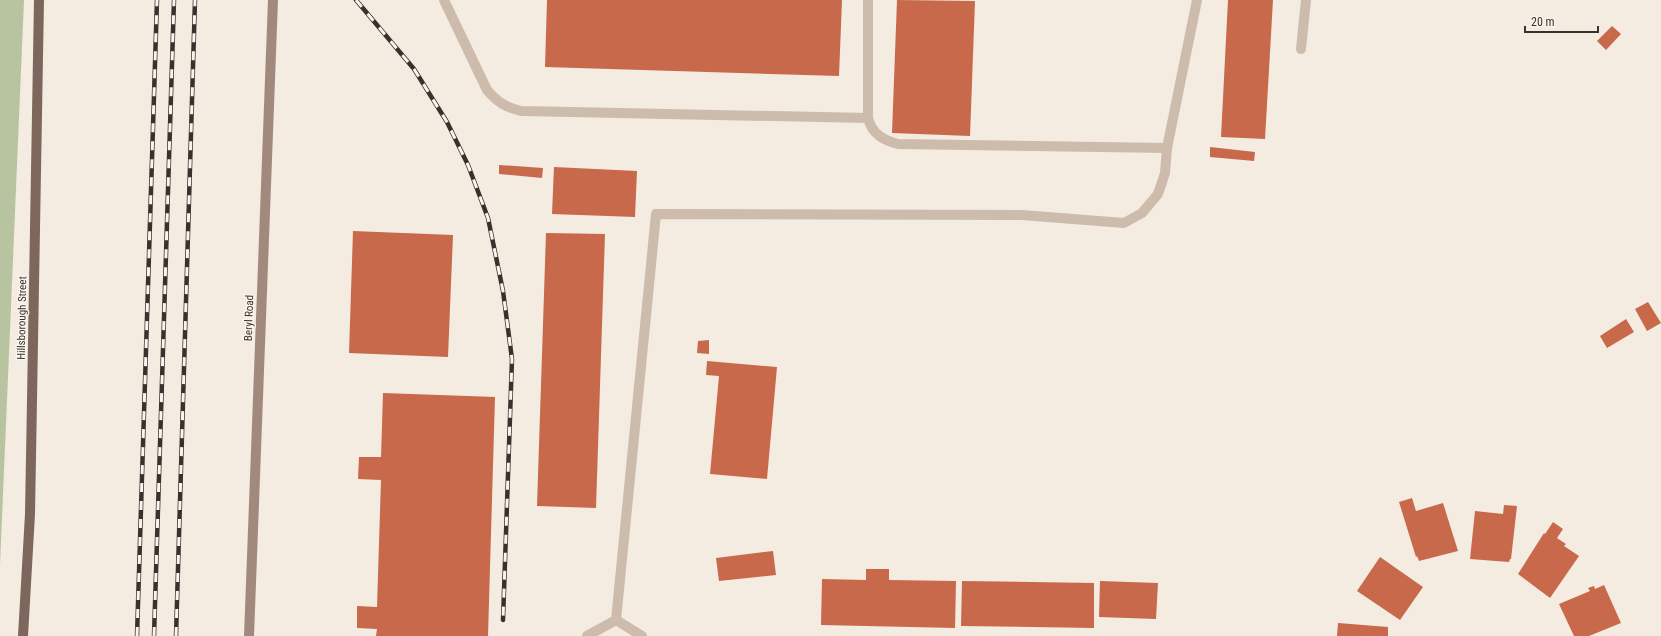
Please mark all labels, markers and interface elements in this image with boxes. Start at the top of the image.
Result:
scale bar [1525,8,1598,34]
text: 20 m [1531,15,1555,29]
street label: Hillsborough Street [15,276,29,360]
street label: Beryl Road [242,295,256,341]

